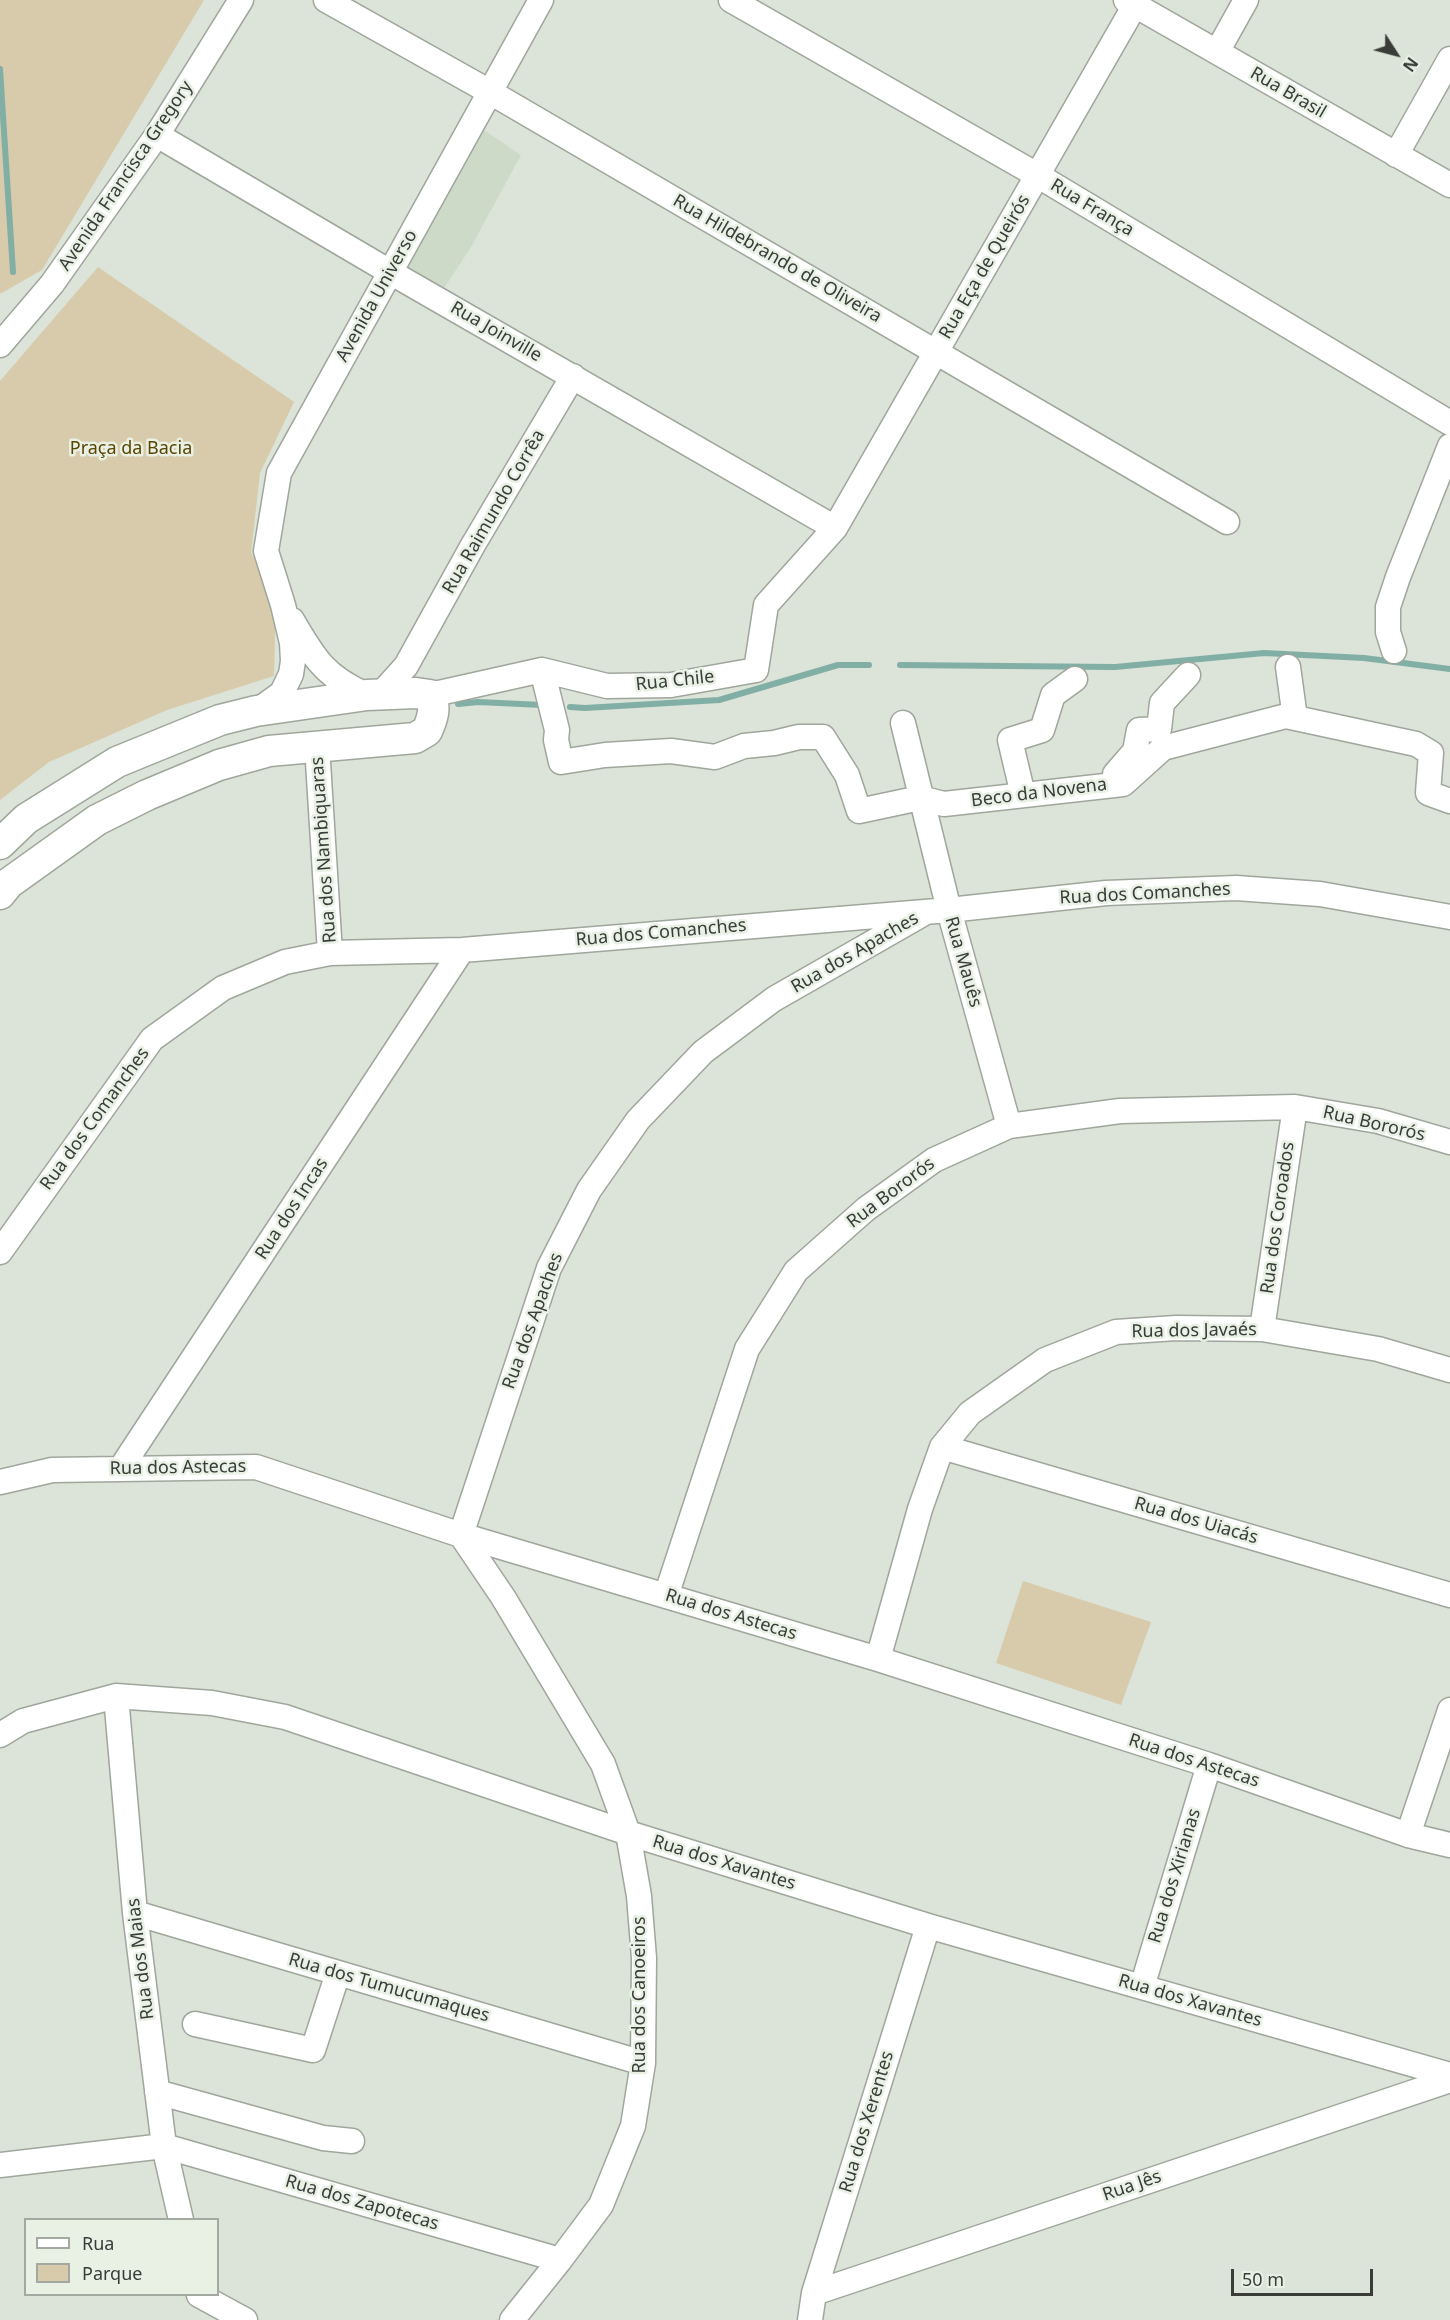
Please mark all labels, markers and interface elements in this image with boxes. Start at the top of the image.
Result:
north arrow [1366,24,1426,84]
text: N [1398,53,1423,76]
street label: Rua Brasil [1246,63,1330,123]
street label: Avenida Francisca Gregory [54,77,198,275]
street label: Rua França [1046,175,1138,241]
street label: Rua Hildebrando de Oliveira [669,190,885,328]
street label: Rua Eça de Queirós [935,191,1035,343]
street label: Avenida Universo [332,226,422,366]
street label: Rua Joinville [446,297,546,367]
street label: Rua Raimundo Corrêa [438,426,550,598]
park label: Praça da Bacia [70,438,192,460]
street label: Rua Chile [635,666,715,696]
street label: Rua dos Nambiquaras [307,756,341,944]
street label: Beco da Novena [970,774,1108,812]
street label: Rua dos Comanches [1059,879,1231,909]
street label: Rua dos Apaches [787,908,923,998]
street label: Rua Mauês [940,914,986,1010]
street label: Rua dos Comanches [575,915,747,951]
street label: Rua dos Comanches [36,1043,154,1195]
street label: Rua Bororós [1321,1102,1427,1146]
street label: Rua dos Coroados [1257,1141,1299,1295]
street label: Rua Bororós [843,1153,939,1233]
street label: Rua dos Incas [251,1154,333,1264]
street label: Rua dos Apaches [498,1250,568,1392]
street label: Rua dos Javaés [1131,1319,1257,1343]
street label: Rua dos Astecas [110,1456,246,1480]
street label: Rua dos Uiacás [1132,1493,1260,1549]
street label: Rua dos Astecas [663,1585,799,1645]
street label: Rua dos Astecas [1126,1730,1262,1792]
street label: Rua dos Xirianas [1144,1806,1206,1946]
street label: Rua dos Xavantes [650,1831,798,1895]
street label: Rua dos Maias [123,1897,159,2021]
street label: Rua dos Canoeiros [629,1916,651,2074]
street label: Rua dos Tumucumaques [286,1949,492,2027]
street label: Rua dos Xavantes [1116,1970,1264,2032]
street label: Rua dos Xerentes [835,2049,899,2195]
street label: Rua Jês [1100,2166,1164,2206]
street label: Rua dos Zapotecas [283,2171,441,2235]
legend [24,2218,219,2296]
text: Rua [82,2231,114,2255]
scale bar [1234,2257,1376,2295]
text: Parque [82,2261,142,2285]
text: 50 m [1242,2267,1284,2291]

